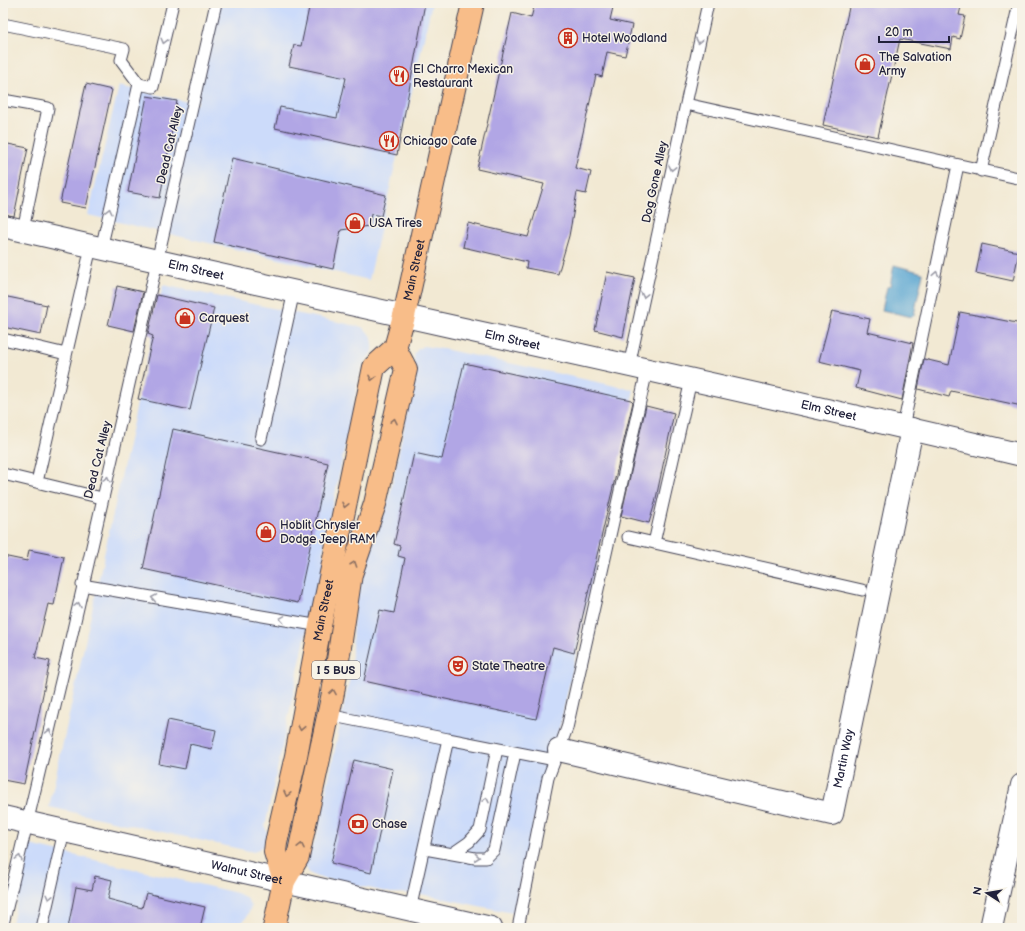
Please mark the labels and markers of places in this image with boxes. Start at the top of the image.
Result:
building icon: Hotel Woodland [557,27,579,49]
place label: Hotel Woodland [582,31,667,46]
place label: The Salvation Army [879,50,952,79]
shop icon: The Salvation Army [854,53,876,75]
place label: El Charro Mexican Restaurant [413,62,513,91]
restaurant icon: El Charro Mexican Restaurant [388,65,410,87]
restaurant icon: Chicago Cafe [378,130,400,152]
place label: Chicago Cafe [403,134,477,149]
shop icon: USA Tires [344,212,366,234]
place label: USA Tires [369,216,422,231]
shop icon: Carquest [174,307,196,329]
place label: Carquest [199,311,249,326]
place label: Hoblit Chrysler Dodge Jeep RAM [280,518,376,547]
shop icon: Hoblit Chrysler Dodge Jeep RAM [255,521,277,543]
theatre icon: State Theatre [447,655,469,677]
place label: State Theatre [472,659,545,674]
bank icon: Chase [347,813,369,835]
place label: Chase [372,817,407,832]

